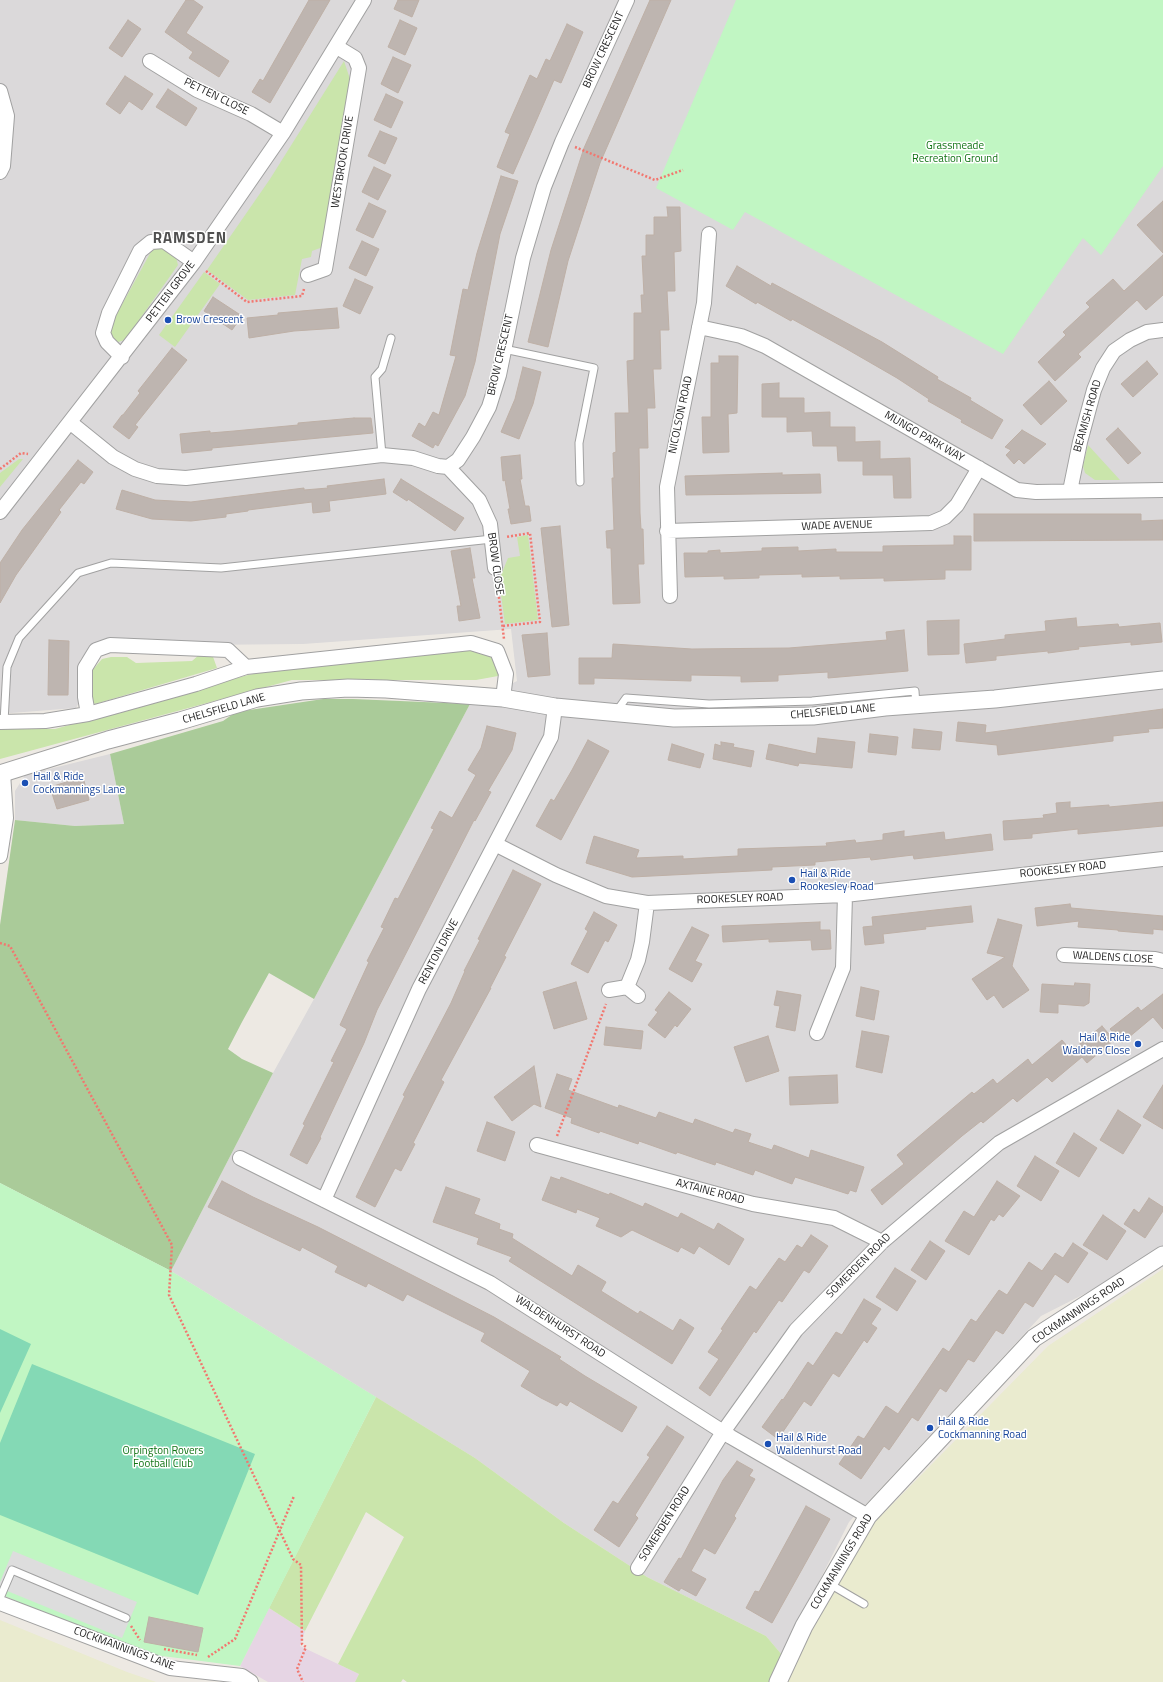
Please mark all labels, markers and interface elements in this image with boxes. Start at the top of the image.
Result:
street label: BROW CRESCENT [580,10,628,90]
street label: PETTEN CLOSE [181,76,251,118]
street label: WESTBROOK DRIVE [329,115,357,209]
park label: Grassmeade Recreation Ground [912,139,998,165]
district label: RAMSDEN [153,230,227,248]
street label: PETTEN GROVE [144,259,198,325]
place label: Brow Crescent [176,313,243,327]
street label: BROW CRESCENT [485,313,517,397]
marker: Brow Crescent [163,315,173,325]
street label: NICOLSON ROAD [666,375,696,455]
street label: BEAMISH ROAD [1071,378,1105,454]
street label: MUNGO PARK WAY [882,409,966,465]
street label: WADE AVENUE [801,518,873,534]
street label: BROW CLOSE [484,532,506,596]
street label: CHELSFIELD LANE [181,691,267,727]
street label: CHELSFIELD LANE [790,702,876,722]
place label: Hail & Ride Cockmannings Lane [33,770,125,796]
marker: Hail & Ride Cockmannings Lane [20,778,30,788]
street label: ROOKESLEY ROAD [1019,859,1107,881]
place label: Hail & Ride Rookesley Road [800,867,874,893]
marker: Hail & Ride Rookesley Road [787,875,797,885]
street label: ROOKESLEY ROAD [696,891,784,907]
street label: RENTON DRIVE [416,917,462,987]
street label: WALDENS CLOSE [1072,949,1154,967]
place label: Hail & Ride Waldens Close [1063,1031,1130,1057]
marker: Hail & Ride Waldens Close [1133,1039,1143,1049]
street label: AXTAINE ROAD [674,1176,746,1208]
street label: SOMERDEN ROAD [824,1231,894,1301]
street label: COCKMANNINGS ROAD [1030,1275,1128,1347]
street label: WALDENHURST ROAD [512,1293,608,1361]
place label: Hail & Ride Cockmanning Road [938,1415,1026,1441]
marker: Hail & Ride Cockmanning Road [925,1423,935,1433]
place label: Hail & Ride Waldenhurst Road [776,1431,862,1457]
marker: Hail & Ride Waldenhurst Road [763,1439,773,1449]
park label: Orpington Rovers Football Club [123,1444,203,1470]
street label: SOMERDEN ROAD [637,1484,693,1564]
street label: COCKMANNINGS ROAD [808,1512,876,1612]
street label: COCKMANNINGS LANE [72,1625,176,1673]

